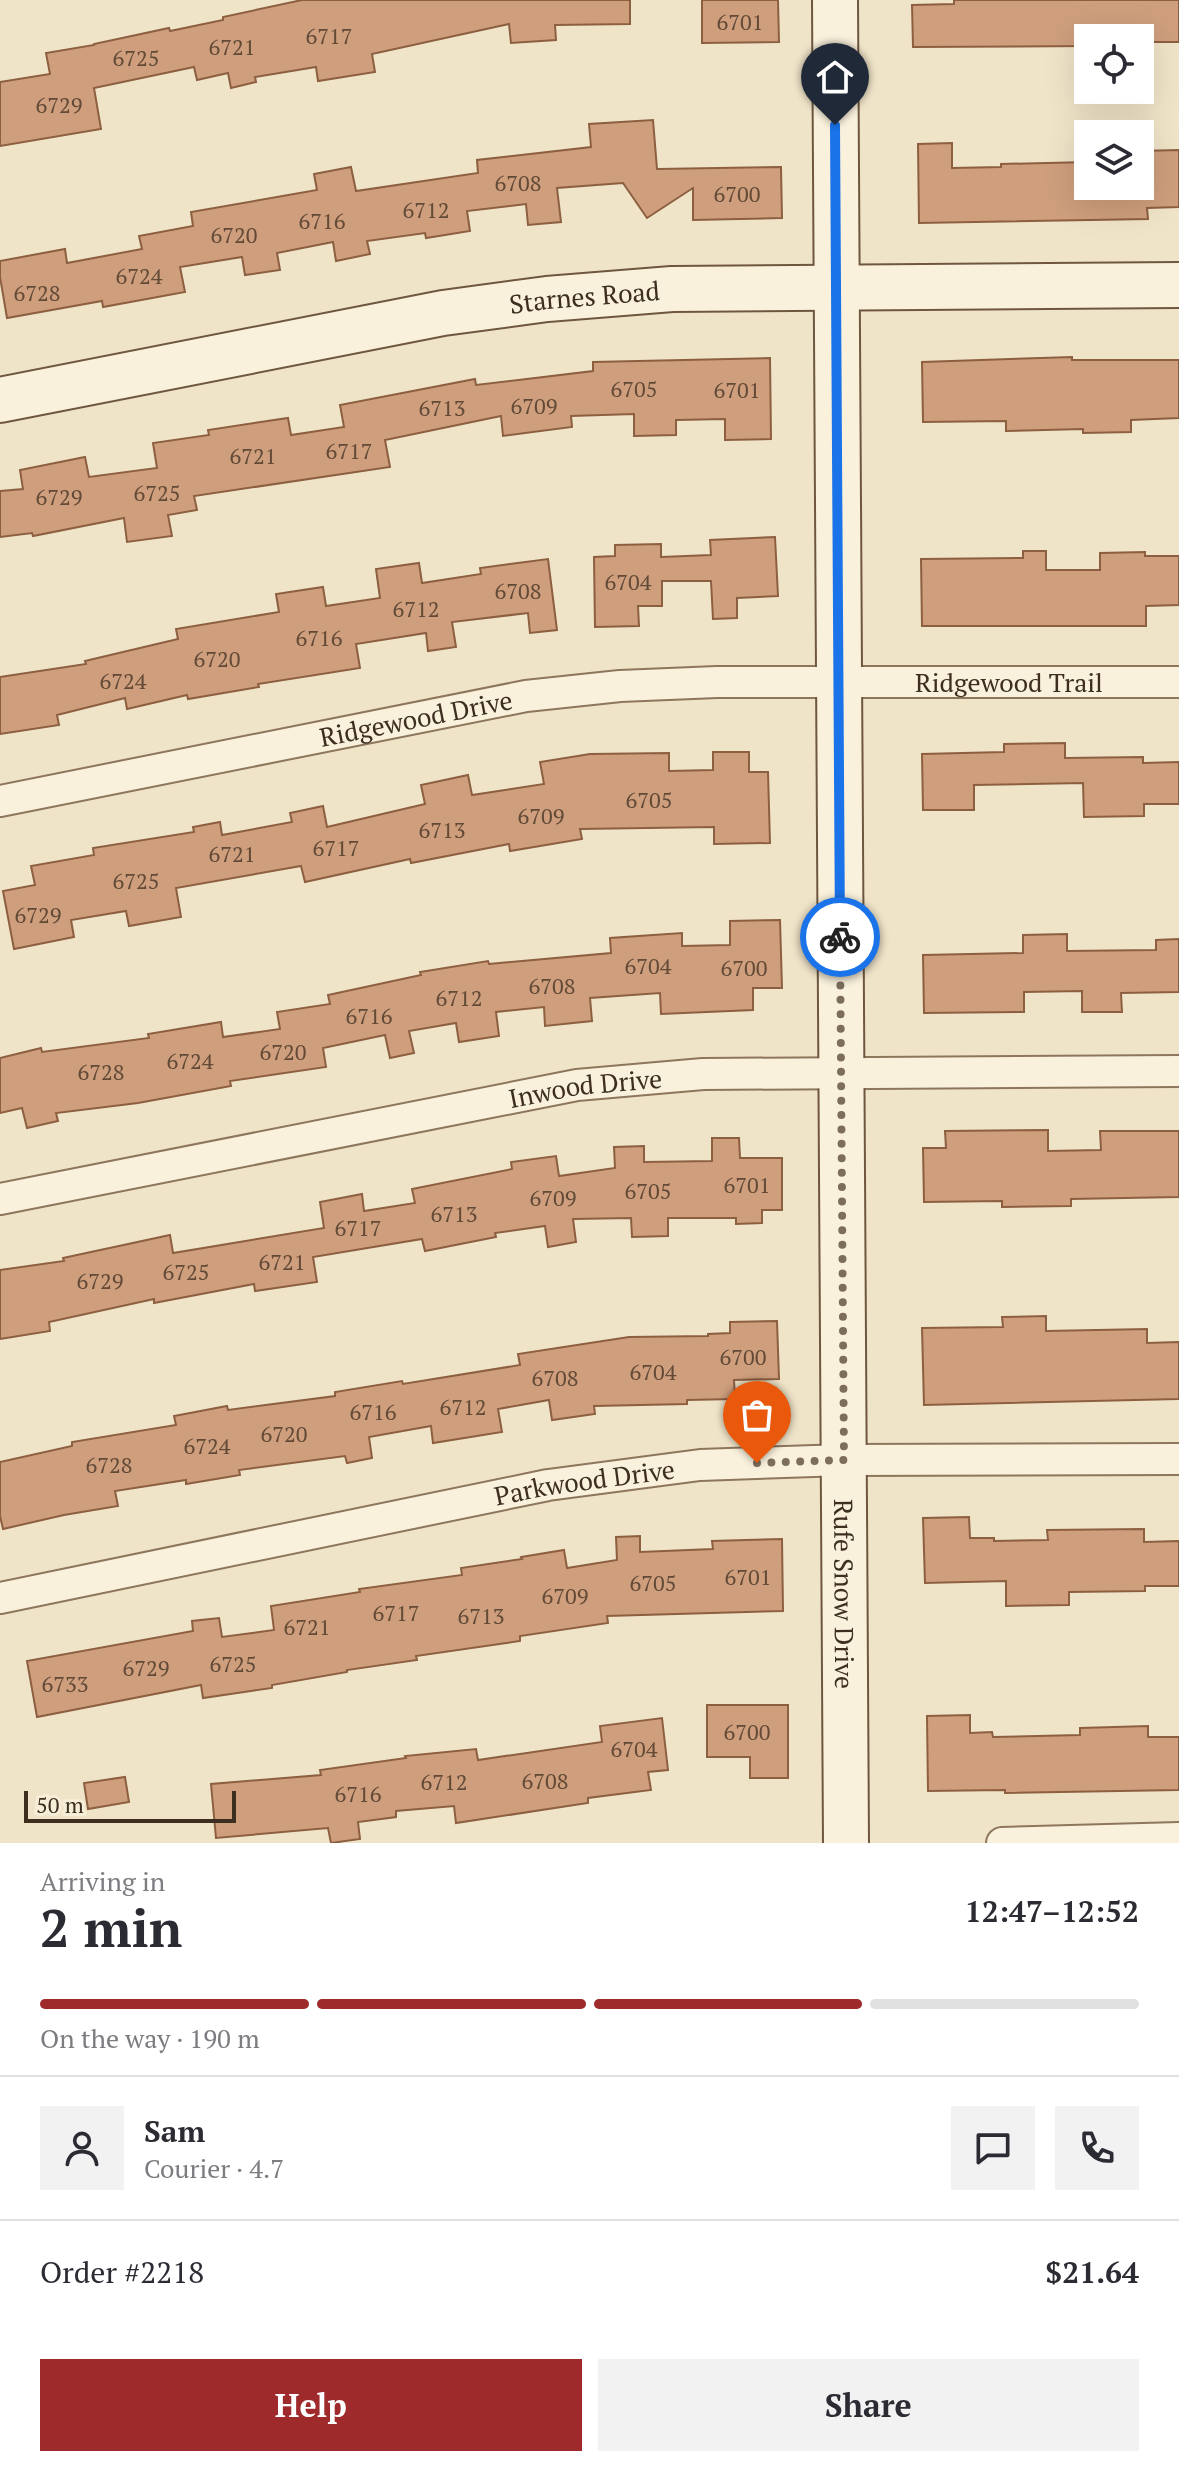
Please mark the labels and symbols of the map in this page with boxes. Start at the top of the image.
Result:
house number: 6701 [717,7,763,36]
house number: 6717 [306,21,352,50]
house number: 6721 [209,32,255,61]
house number: 6725 [113,43,159,72]
pin [801,43,869,125]
house number: 6729 [36,90,82,119]
house number: 6708 [495,168,541,197]
house number: 6700 [714,179,760,208]
house number: 6712 [403,195,449,224]
house number: 6716 [299,206,346,235]
house number: 6720 [211,220,257,249]
house number: 6724 [116,261,163,290]
street label: Starnes Road [507,273,661,321]
house number: 6728 [14,278,60,307]
house number: 6705 [611,374,657,403]
house number: 6701 [714,375,760,404]
house number: 6709 [511,391,557,420]
house number: 6713 [419,393,465,422]
house number: 6717 [326,436,372,465]
house number: 6721 [230,441,276,470]
house number: 6725 [134,478,180,507]
house number: 6729 [36,482,82,511]
house number: 6704 [605,567,652,596]
house number: 6708 [495,576,541,605]
house number: 6712 [393,594,439,623]
house number: 6716 [296,623,343,652]
house number: 6720 [194,644,240,673]
street label: Ridgewood Trail [915,665,1103,699]
house number: 6724 [100,666,147,695]
street label: Ridgewood Drive [316,682,515,754]
house number: 6705 [626,785,672,814]
house number: 6709 [518,801,564,830]
house number: 6713 [419,815,465,844]
house number: 6717 [313,833,359,862]
house number: 6721 [209,839,255,868]
house number: 6725 [113,866,159,895]
courier [800,897,880,977]
house number: 6729 [15,900,61,929]
house number: 6704 [625,951,672,980]
house number: 6700 [721,953,767,982]
house number: 6708 [529,971,575,1000]
house number: 6712 [436,983,482,1012]
house number: 6716 [346,1001,393,1030]
house number: 6720 [260,1037,306,1066]
house number: 6724 [167,1046,214,1075]
house number: 6728 [78,1057,124,1086]
street label: Inwood Drive [505,1061,663,1115]
house number: 6701 [724,1170,770,1199]
house number: 6705 [625,1176,671,1205]
house number: 6709 [530,1183,576,1212]
house number: 6713 [431,1199,477,1228]
house number: 6717 [335,1213,381,1242]
house number: 6721 [259,1247,305,1276]
house number: 6725 [163,1257,209,1286]
house number: 6729 [77,1266,123,1295]
house number: 6700 [720,1342,766,1371]
house number: 6704 [630,1357,677,1386]
house number: 6708 [532,1363,578,1392]
pin [723,1381,791,1463]
house number: 6712 [440,1392,486,1421]
house number: 6716 [350,1397,397,1426]
house number: 6720 [261,1419,307,1448]
house number: 6724 [184,1431,231,1460]
house number: 6728 [86,1450,132,1479]
street label: Parkwood Drive [491,1452,677,1513]
street label: Rufe Snow Drive [827,1499,862,1689]
house number: 6701 [725,1562,771,1591]
house number: 6705 [630,1568,676,1597]
house number: 6709 [542,1581,588,1610]
house number: 6717 [373,1598,419,1627]
house number: 6713 [458,1601,504,1630]
house number: 6721 [284,1612,330,1641]
house number: 6725 [210,1649,256,1678]
house number: 6729 [123,1653,169,1682]
house number: 6733 [42,1669,88,1698]
house number: 6700 [724,1717,770,1746]
house number: 6704 [611,1734,658,1763]
house number: 6708 [522,1766,568,1795]
house number: 6712 [421,1767,467,1796]
house number: 6716 [335,1779,382,1808]
scale bar [24,1787,236,1823]

